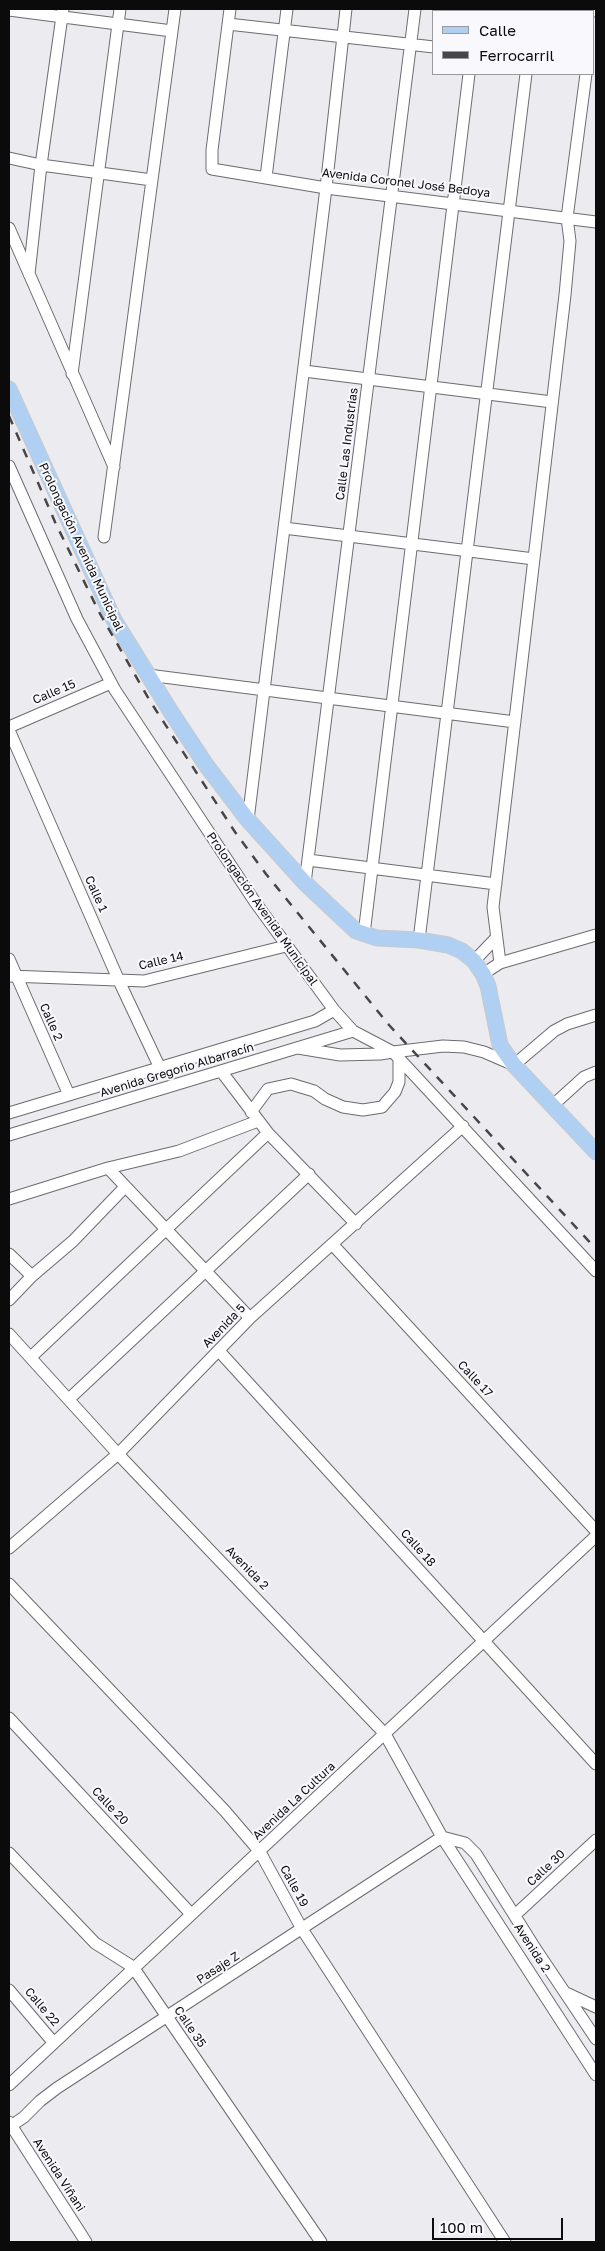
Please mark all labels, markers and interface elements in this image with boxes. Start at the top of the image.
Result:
legend [432,10,595,75]
text: Calle [479,21,516,39]
text: Ferrocarril [479,46,554,64]
street label: Avenida Coronel José Bedoya [321,166,491,200]
street label: Calle Las Industrias [333,387,361,501]
street label: Prolongación Avenida Municipal [36,461,126,633]
street label: Calle 15 [30,677,78,707]
street label: Prolongación Avenida Municipal [203,830,321,988]
street label: Calle 1 [82,874,110,914]
street label: Calle 14 [137,949,185,973]
street label: Calle 2 [36,1001,66,1043]
street label: Avenida Gregorio Albarracín [98,1040,256,1100]
street label: Avenida 5 [200,1301,248,1351]
street label: Calle 17 [455,1358,495,1400]
street label: Calle 18 [397,1526,439,1570]
street label: Avenida 2 [223,1543,271,1593]
street label: Avenida La Cultura [250,1759,338,1843]
street label: Calle 20 [89,1784,131,1828]
street label: Calle 30 [524,1847,568,1889]
street label: Calle 19 [277,1863,311,1909]
street label: Avenida 2 [511,1921,553,1975]
street label: Pasaje Z [194,1949,242,1987]
street label: Calle 22 [22,1985,62,2029]
street label: Calle 35 [171,2004,209,2050]
street label: Avenida Viñani [30,2136,88,2214]
scale bar [435,2208,566,2240]
text: 100 m [440,2218,483,2236]

